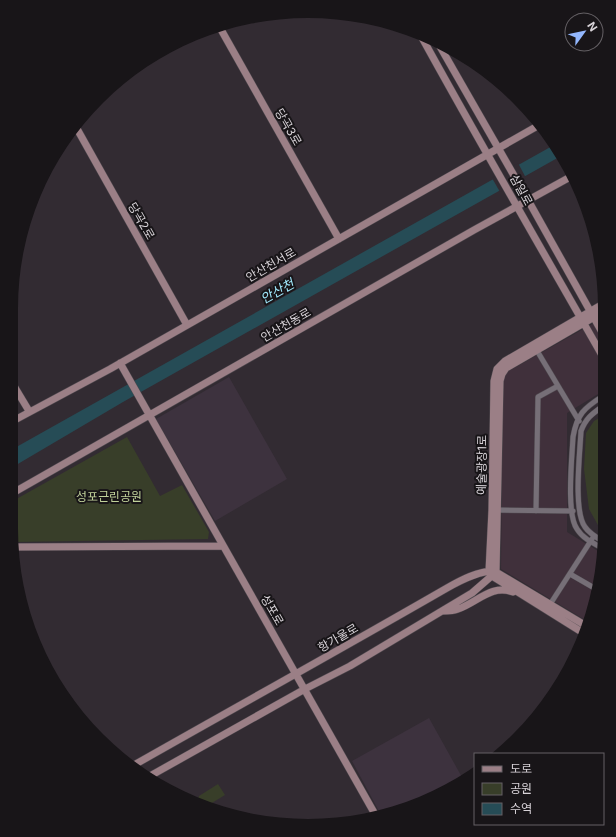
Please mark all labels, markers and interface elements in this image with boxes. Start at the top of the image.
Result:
north arrow [564,12,604,52]
text: N [584,19,601,34]
street label: 당곡3로 [272,105,305,148]
street label: 삼일로 [507,172,536,208]
street label: 당곡2로 [125,199,158,242]
street label: 안산천서로 [243,244,298,285]
water label: 안산천 [257,275,297,307]
street label: 안산천동로 [258,304,313,345]
street label: 예술광장1로 [473,435,490,495]
park label: 성포근린공원 [76,489,142,504]
street label: 성포로 [258,592,287,628]
street label: 항가울로 [315,620,361,655]
legend [474,753,604,825]
text: 도로 [510,761,532,776]
text: 공원 [510,781,532,796]
text: 수역 [510,801,532,816]

